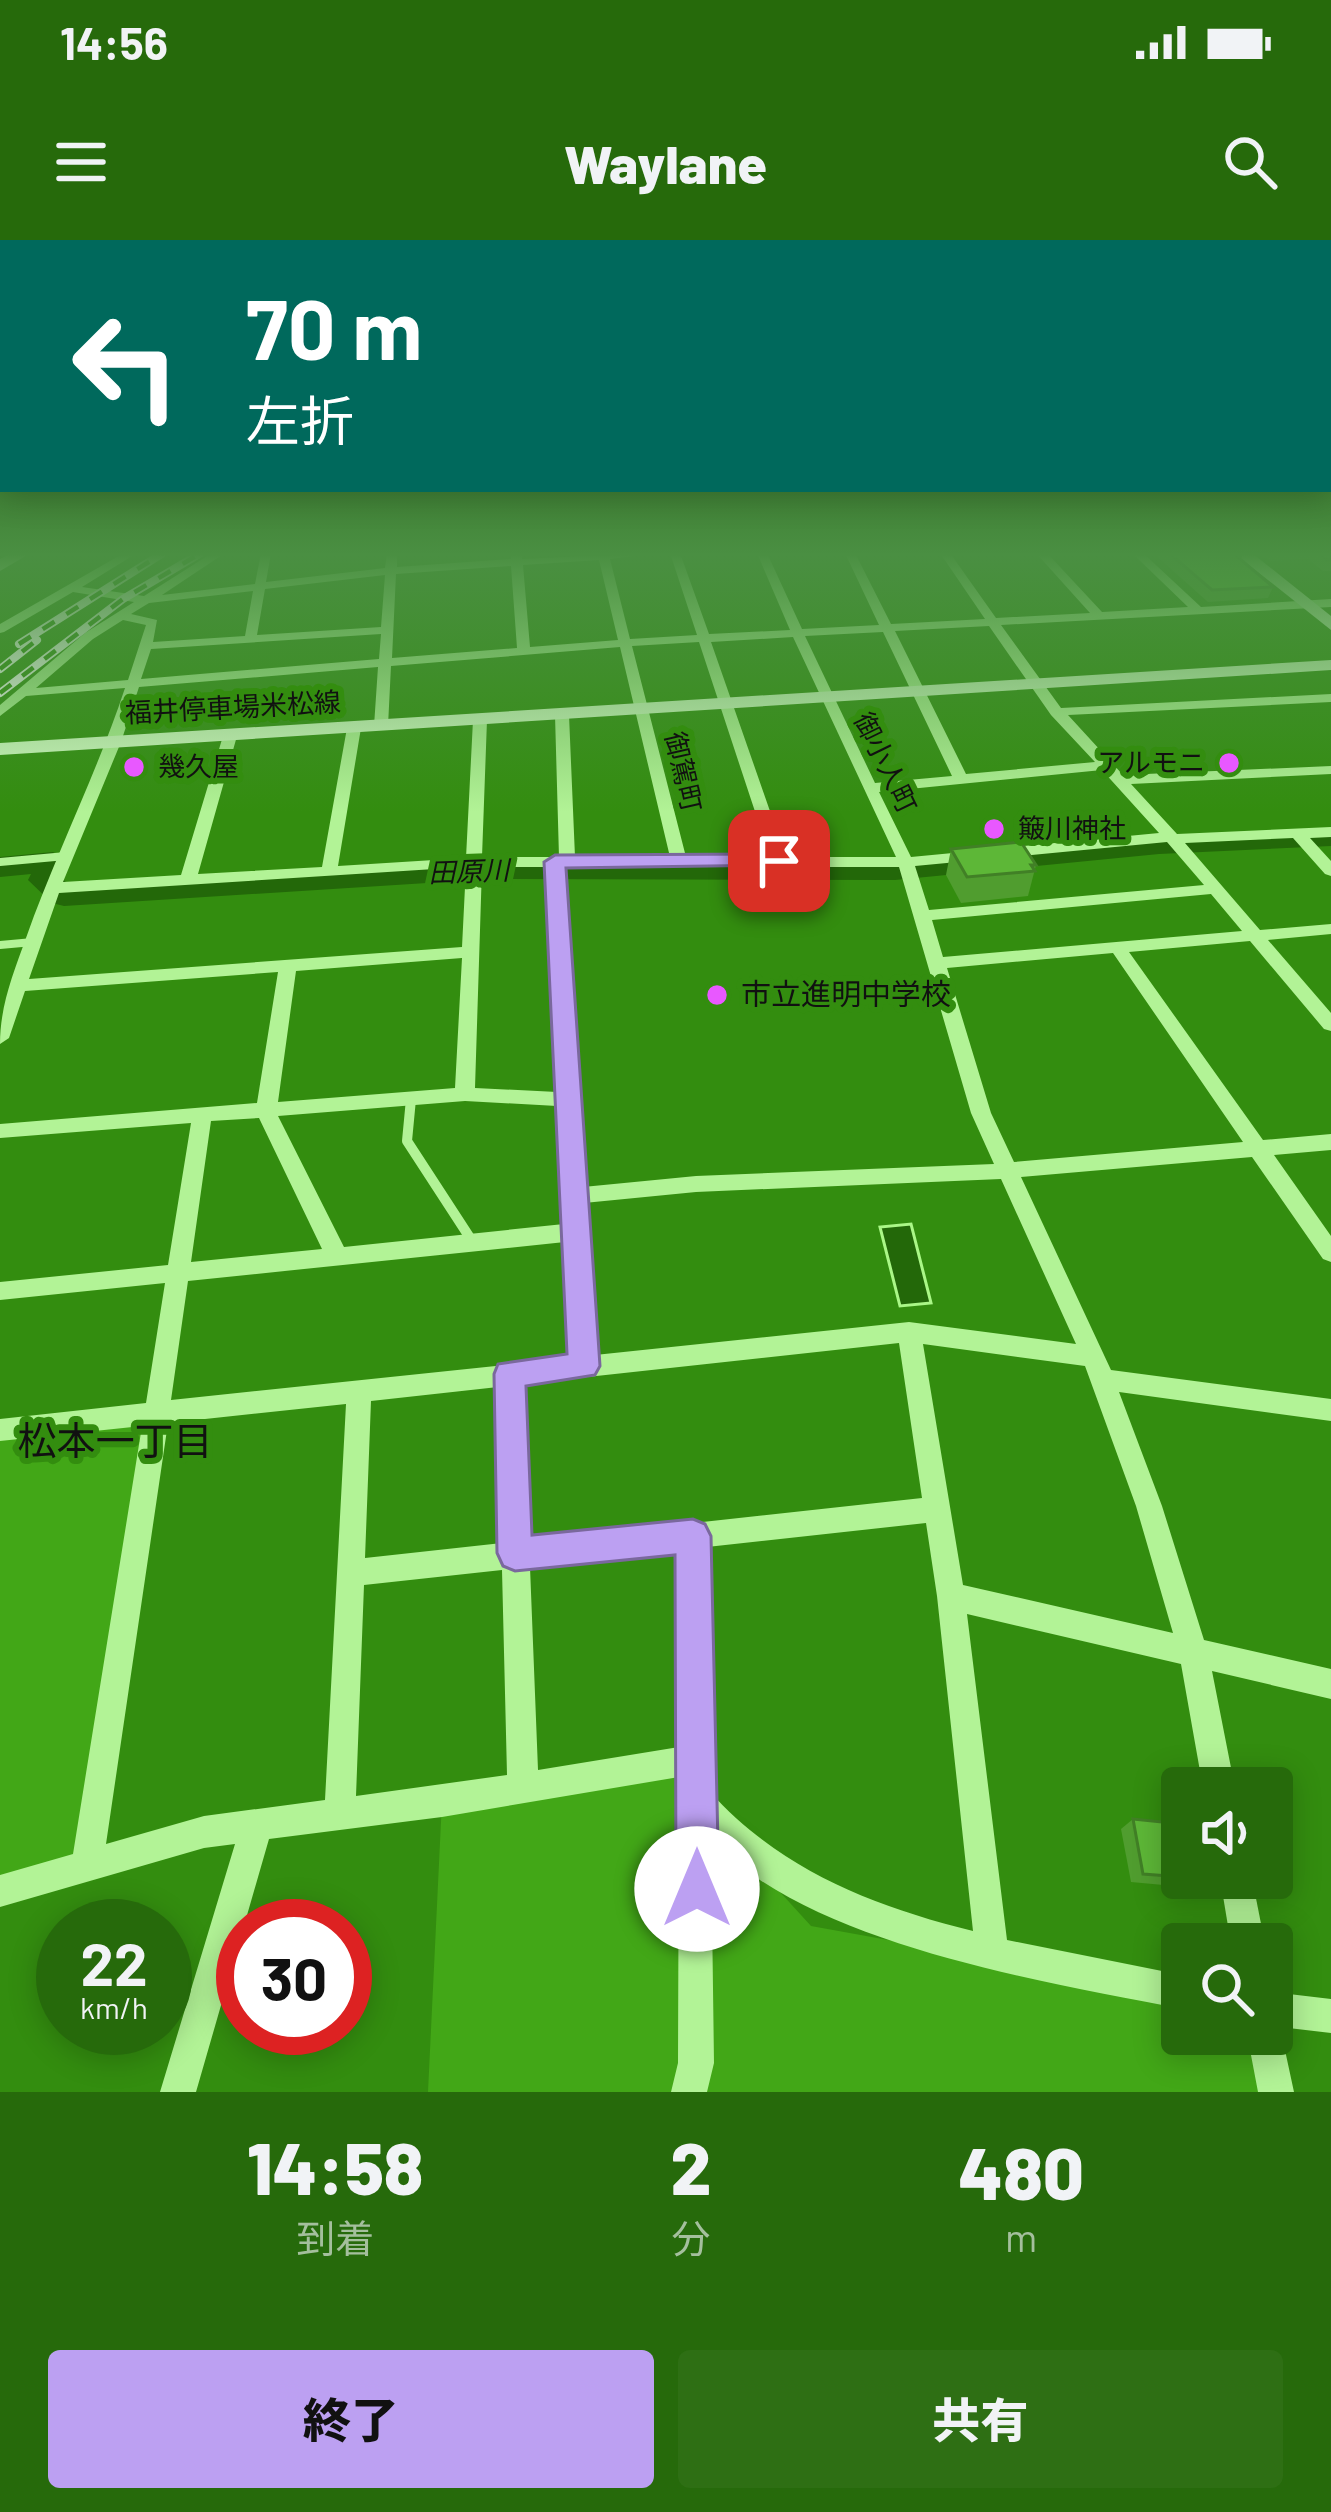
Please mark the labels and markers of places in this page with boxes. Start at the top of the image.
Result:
place label: アルモニ [1097,745,1205,777]
place label: 幾久屋 [158,749,239,781]
marker: アルモニ [1216,750,1242,776]
marker: 幾久屋 [121,754,147,780]
pin [728,810,830,912]
place label: 簸川神社 [1018,811,1126,843]
marker: 簸川神社 [981,816,1007,842]
place label: 市立進明中学校 [741,975,951,1011]
marker: 市立進明中学校 [704,982,730,1008]

